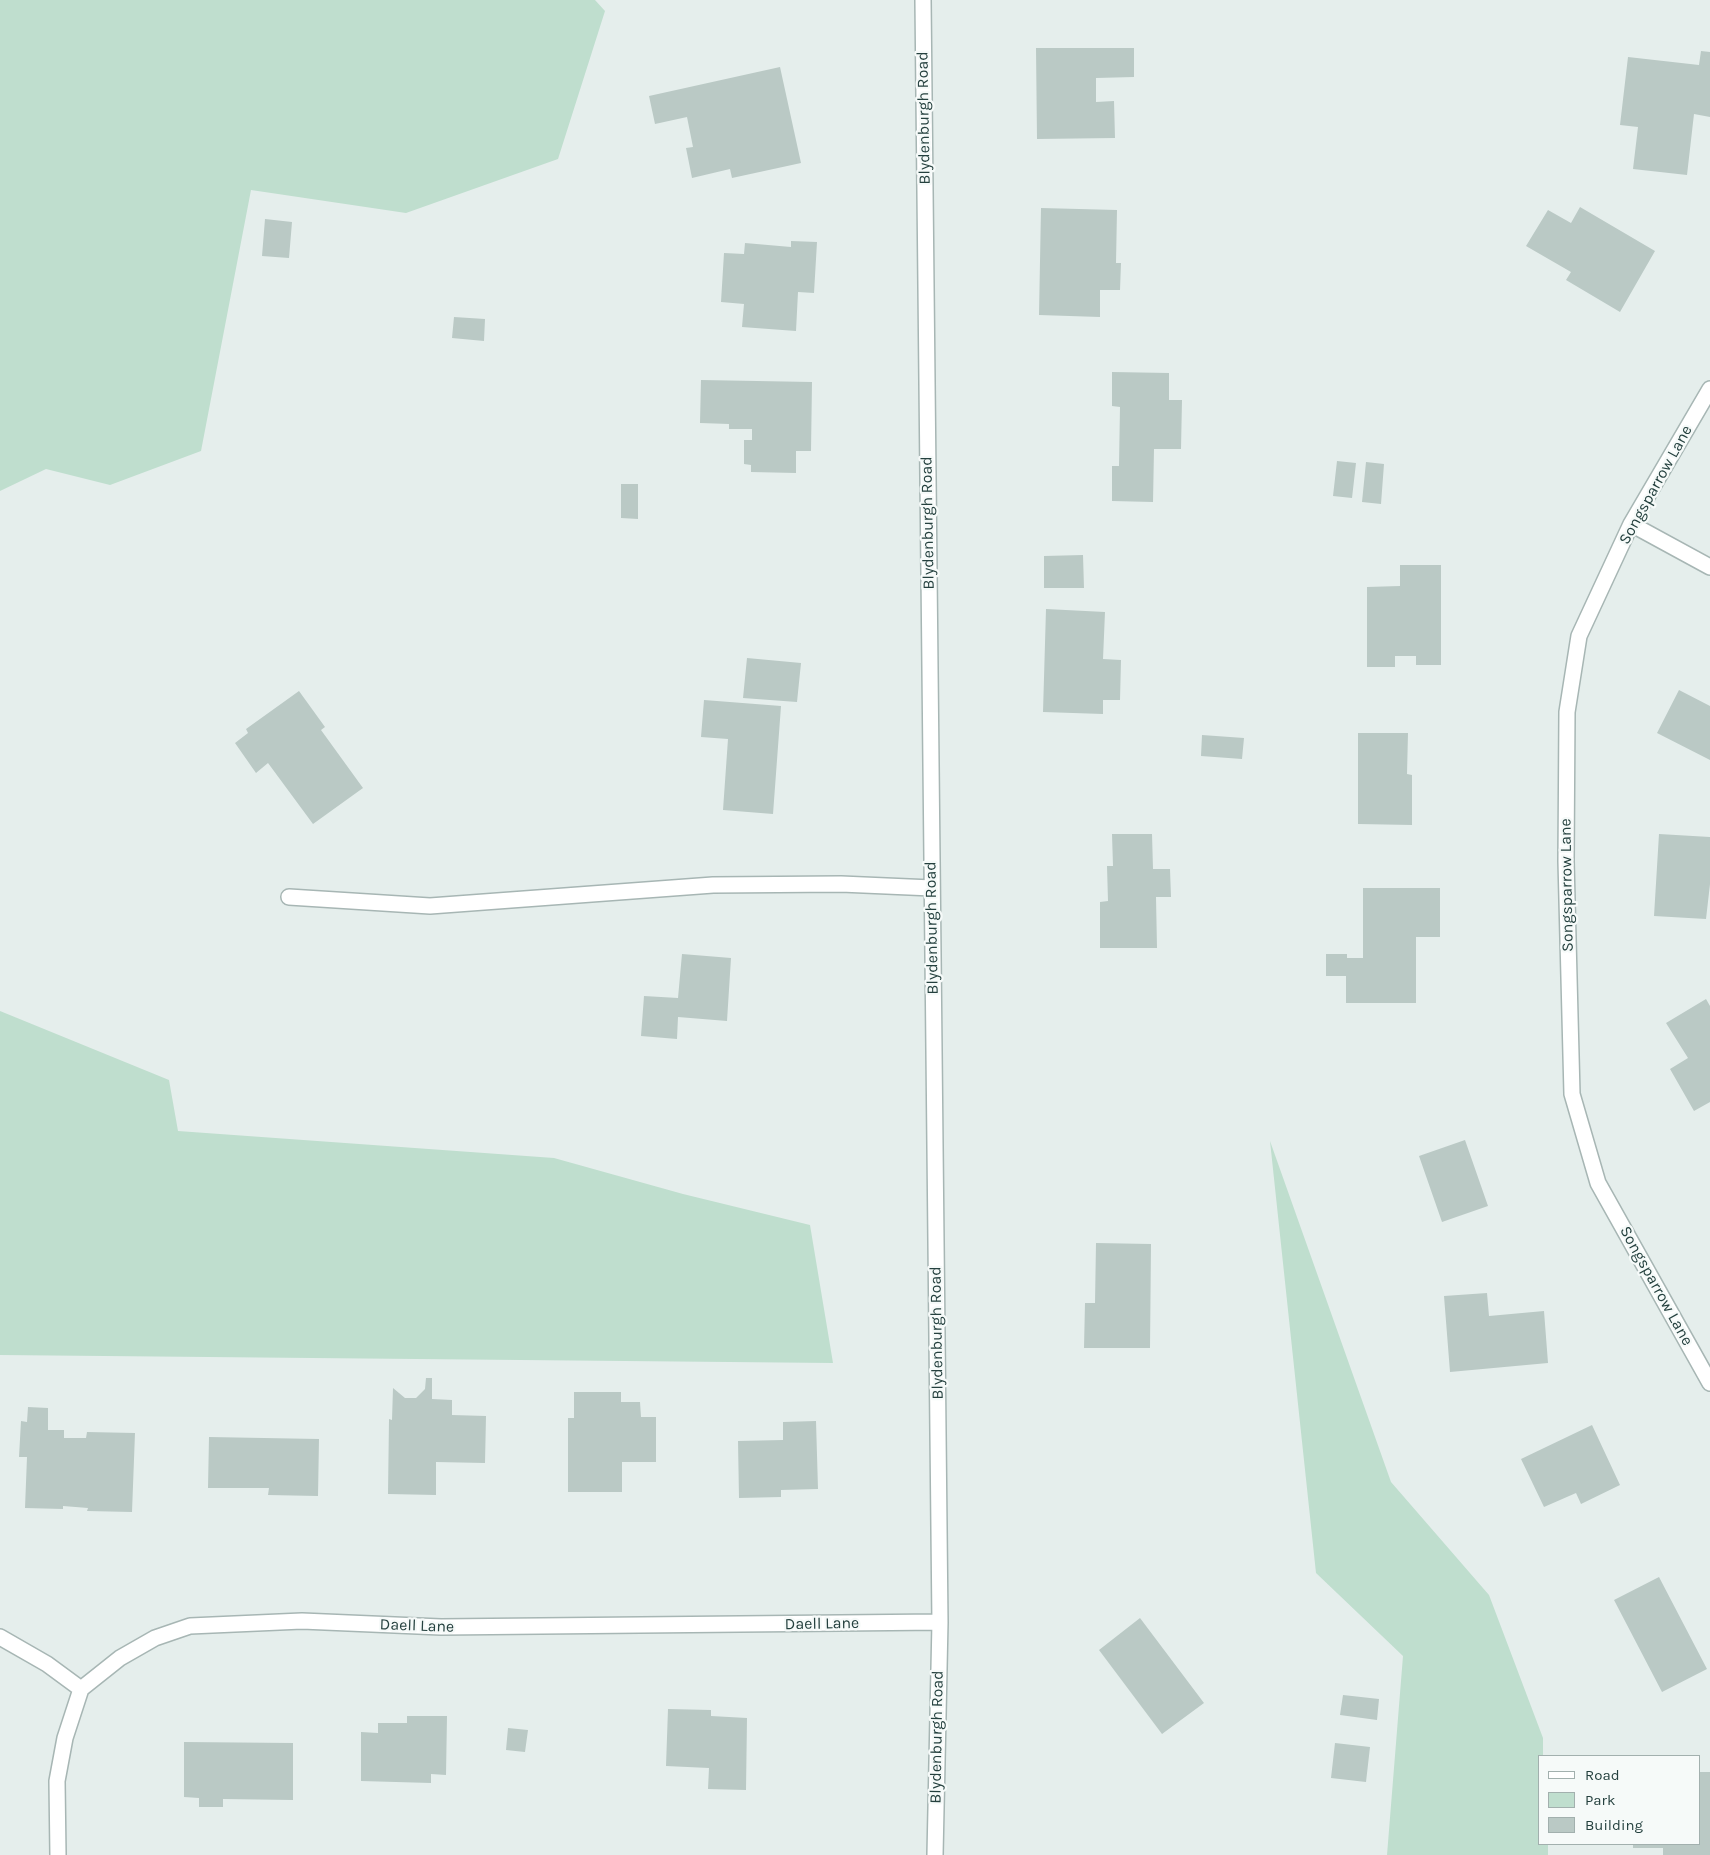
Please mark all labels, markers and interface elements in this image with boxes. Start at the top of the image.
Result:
street label: Blydenburgh Road [913,51,935,185]
street label: Songsparrow Lane [1615,422,1697,548]
street label: Blydenburgh Road [917,456,939,590]
street label: Songsparrow Lane [1556,818,1578,952]
street label: Blydenburgh Road [921,861,943,995]
street label: Songsparrow Lane [1615,1223,1697,1349]
street label: Blydenburgh Road [926,1266,948,1400]
street label: Daell Lane [785,1614,859,1634]
street label: Daell Lane [379,1615,455,1637]
street label: Blydenburgh Road [926,1670,948,1804]
legend [1538,1755,1700,1845]
text: Road [1585,1766,1620,1784]
text: Park [1585,1791,1615,1809]
text: Building [1585,1816,1643,1834]

